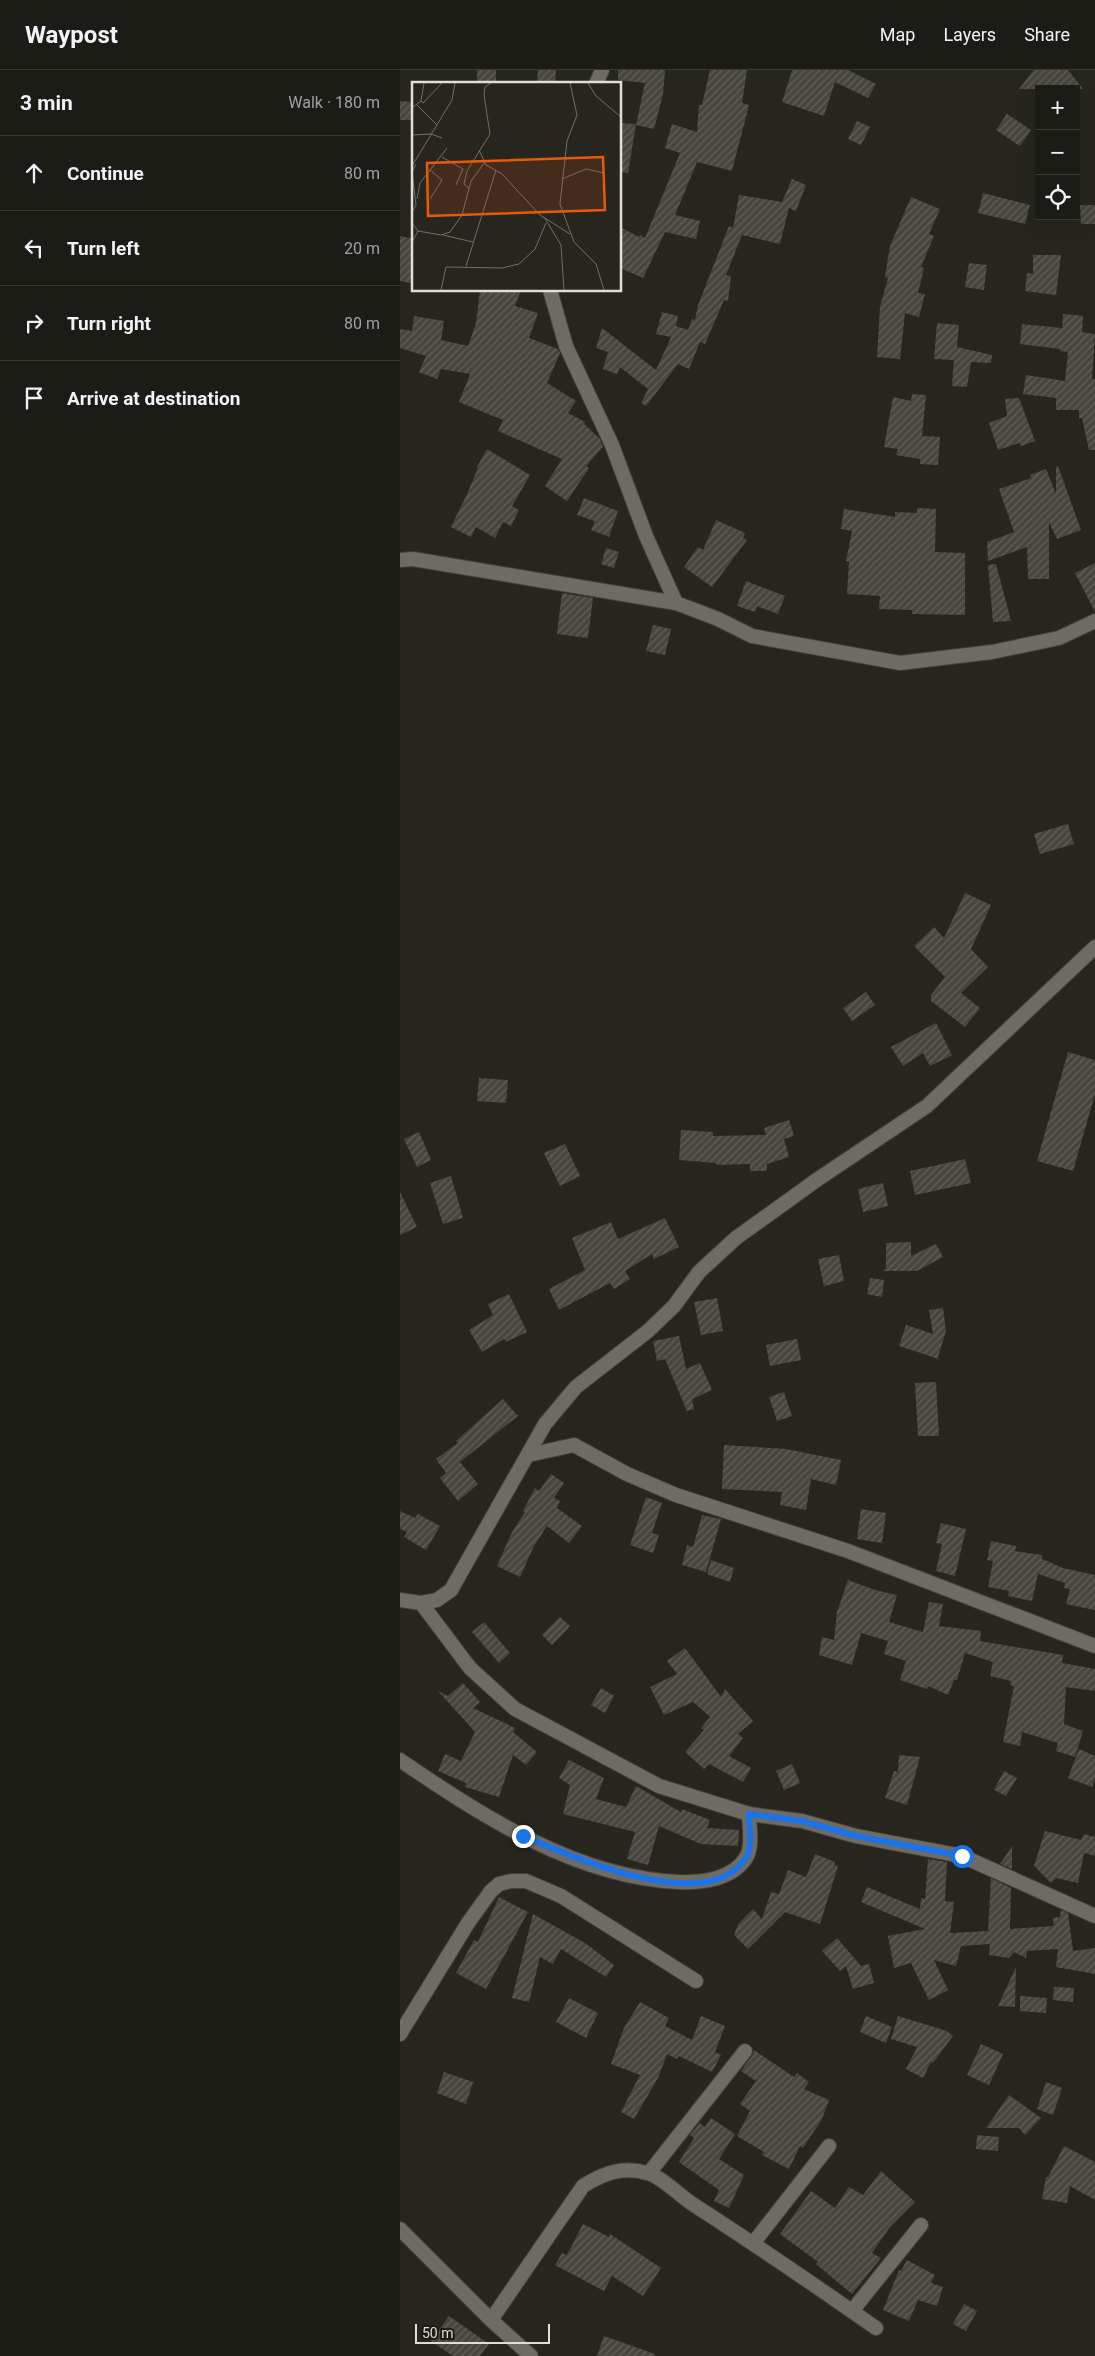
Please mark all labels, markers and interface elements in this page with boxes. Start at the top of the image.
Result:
text: Waypost [25,21,118,49]
text: Map [880,24,915,45]
text: Layers [943,24,996,45]
text: Share [1024,24,1070,45]
inset map [412,82,621,291]
map controls [1035,85,1080,220]
button: + [1035,85,1080,130]
text: 3 min [20,91,73,115]
text: Walk · 180 m [288,93,380,112]
button: − [1035,130,1080,175]
icon: ahead [20,159,48,187]
text: Continue [67,162,144,185]
text: 80 m [344,164,380,183]
button: locate [1035,175,1080,220]
icon: left [20,234,48,262]
text: Turn left [67,237,140,260]
text: 20 m [344,239,380,258]
icon: right [20,309,48,337]
text: Turn right [67,312,151,335]
text: 80 m [344,314,380,333]
icon: arrive [20,384,48,412]
text: Arrive at destination [67,387,240,410]
route end [512,1825,535,1848]
route start [951,1845,974,1868]
scale bar [415,2321,550,2344]
text: 50 m [422,2325,454,2341]

